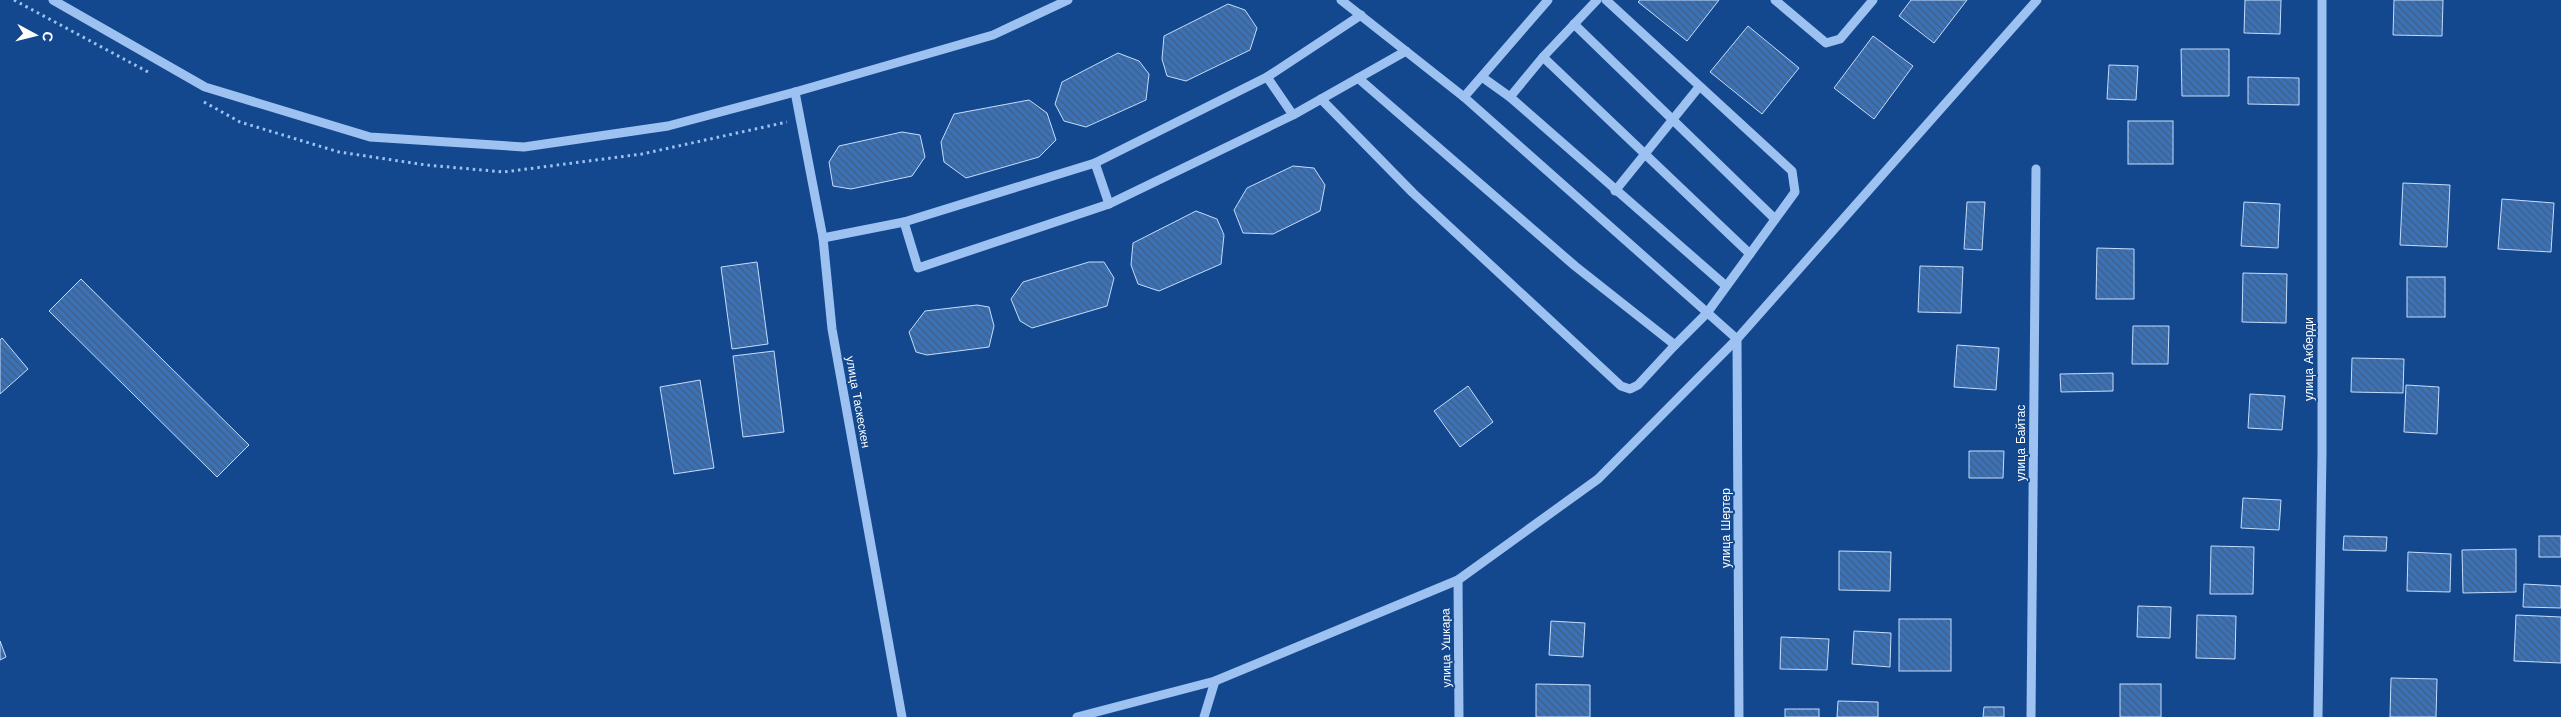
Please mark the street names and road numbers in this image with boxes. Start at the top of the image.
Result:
street label: улица Акберди [2302,317,2316,401]
street label: улица Таскескен [843,355,873,449]
street label: улица Байтас [2014,405,2028,481]
street label: улица Шертер [1719,488,1733,568]
street label: улица Ушкара [1438,608,1454,688]

